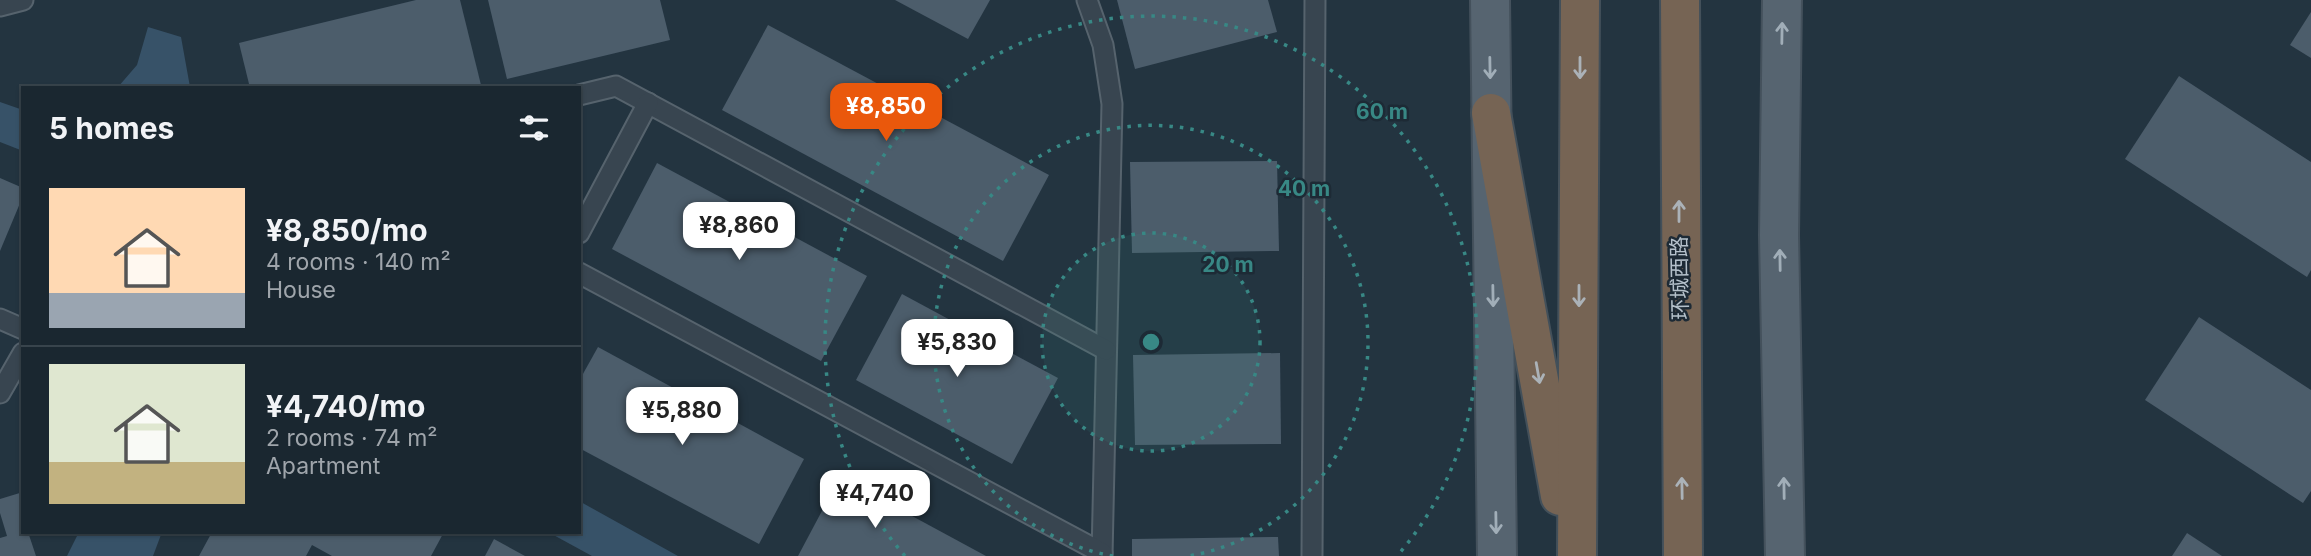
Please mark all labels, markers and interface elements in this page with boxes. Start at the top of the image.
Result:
one-way arrow [1775,22,1789,45]
one-way arrow [1484,56,1497,79]
one-way arrow [1573,56,1587,79]
pin: ¥8,850 [829,83,943,143]
text: ¥8,850 [846,92,926,120]
text: 60 m [1356,99,1408,124]
icon: filters [515,109,553,147]
text: 5 homes [49,110,174,146]
text: 40 m [1278,176,1330,201]
one-way arrow [1672,200,1686,223]
pin: ¥8,860 [682,202,796,262]
text: ¥8,860 [699,211,779,239]
text: ¥8,850/mo [266,212,428,248]
icon: home [105,216,189,300]
street label: 环城西路 [1666,236,1693,320]
text: 4 rooms · 140 m² [266,248,451,276]
one-way arrow [1773,249,1787,272]
text: 20 m [1202,252,1254,277]
text: House [266,276,336,304]
one-way arrow [1486,284,1500,307]
one-way arrow [1572,284,1586,307]
pin: ¥5,830 [900,320,1014,379]
text: ¥5,830 [917,328,997,356]
centre of rings [1139,330,1163,354]
one-way arrow [1532,361,1545,384]
text: ¥4,740/mo [266,388,425,424]
pin: ¥5,880 [625,388,739,447]
icon: home [105,392,189,476]
text: ¥5,880 [642,396,722,424]
text: 2 rooms · 74 m² [266,424,438,452]
text: Apartment [266,452,380,480]
pin: ¥4,740 [818,470,932,530]
one-way arrow [1675,477,1689,500]
one-way arrow [1777,477,1790,500]
text: ¥4,740 [836,479,914,507]
one-way arrow [1490,511,1503,534]

